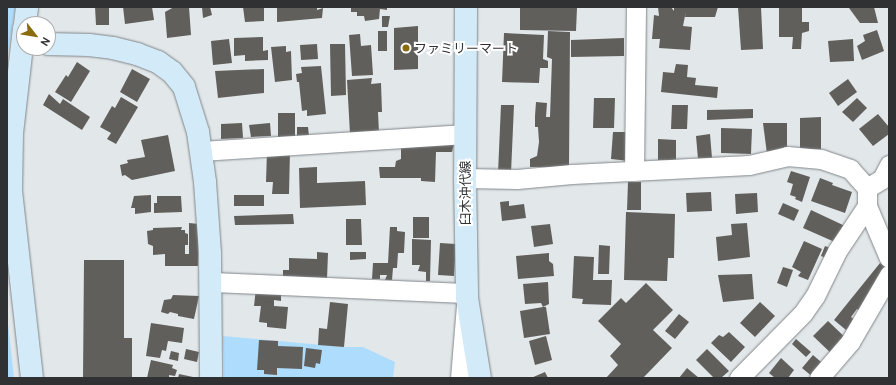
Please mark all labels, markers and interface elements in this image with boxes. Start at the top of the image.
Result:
north arrow [16,16,56,56]
text: N [37,35,53,49]
place label: ファミリーマート [414,40,518,56]
marker: ファミリーマート [401,43,411,53]
street label: 臼木沖代線 [457,161,473,225]

